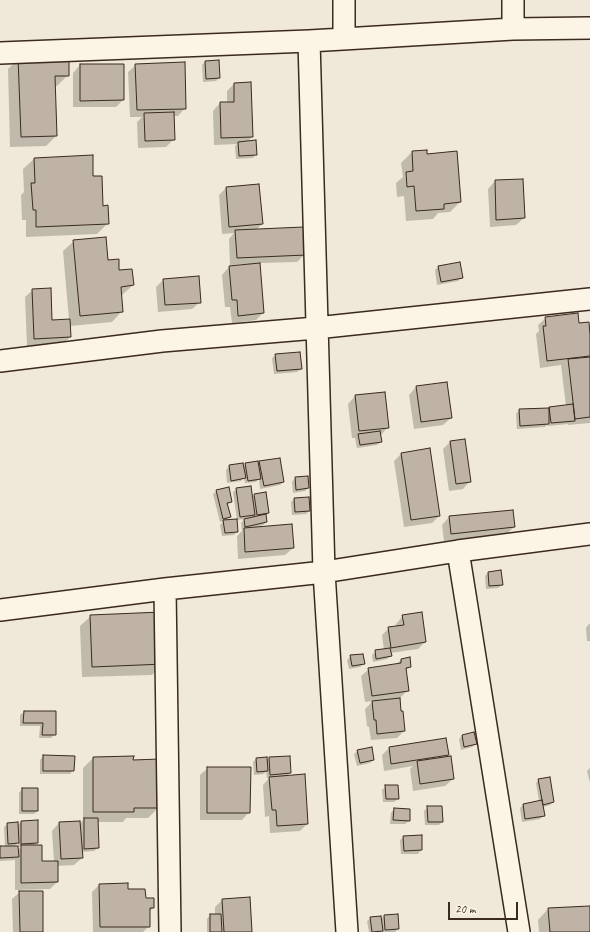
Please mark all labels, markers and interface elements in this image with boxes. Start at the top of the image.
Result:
scale bar [450,894,520,920]
text: 20 m [455,901,475,917]

